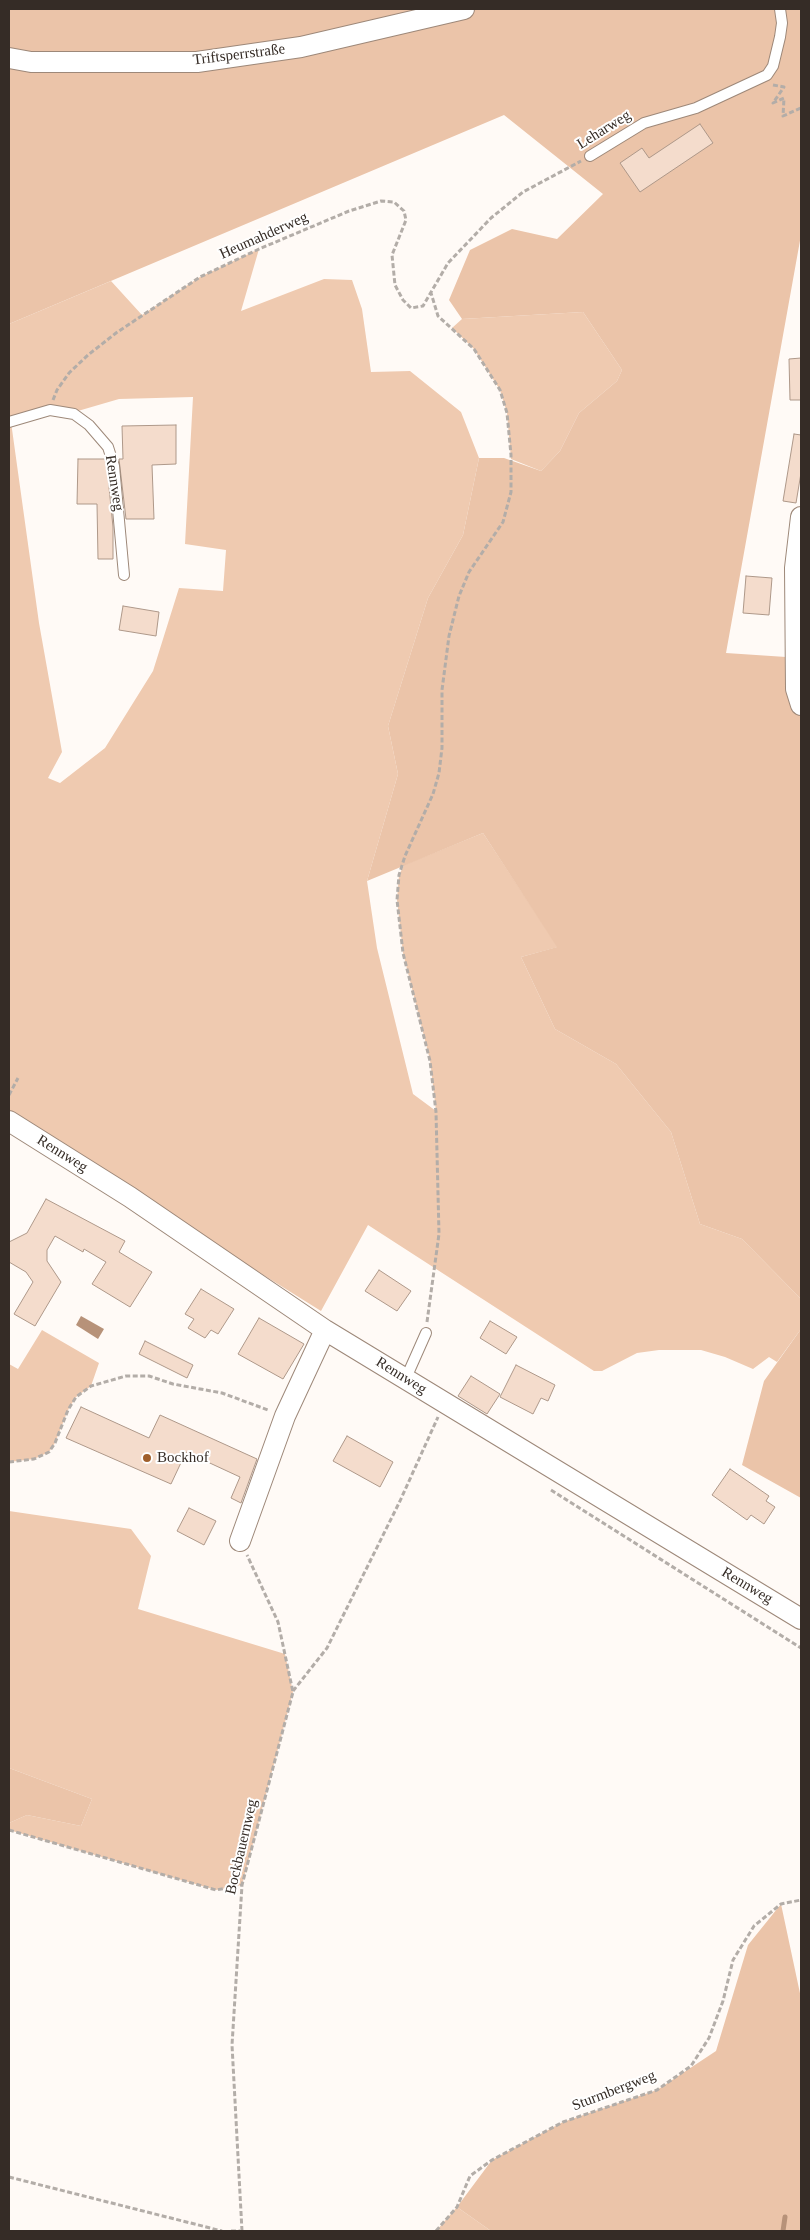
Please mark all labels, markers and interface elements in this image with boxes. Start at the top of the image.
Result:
street label: Triftsperrstraße [192,40,286,70]
street label: Leharweg [574,106,634,154]
street label: Heumahderweg [217,208,311,264]
street label: Rennweg [101,454,127,512]
street label: Rennweg [33,1131,91,1177]
street label: Rennweg [372,1353,430,1399]
place label: Bockhof [157,1449,209,1467]
marker: Bockhof [141,1452,153,1464]
street label: Rennweg [718,1564,776,1608]
street label: Bockbauernweg [222,1797,262,1897]
street label: Sturmbergweg [570,2067,658,2115]

